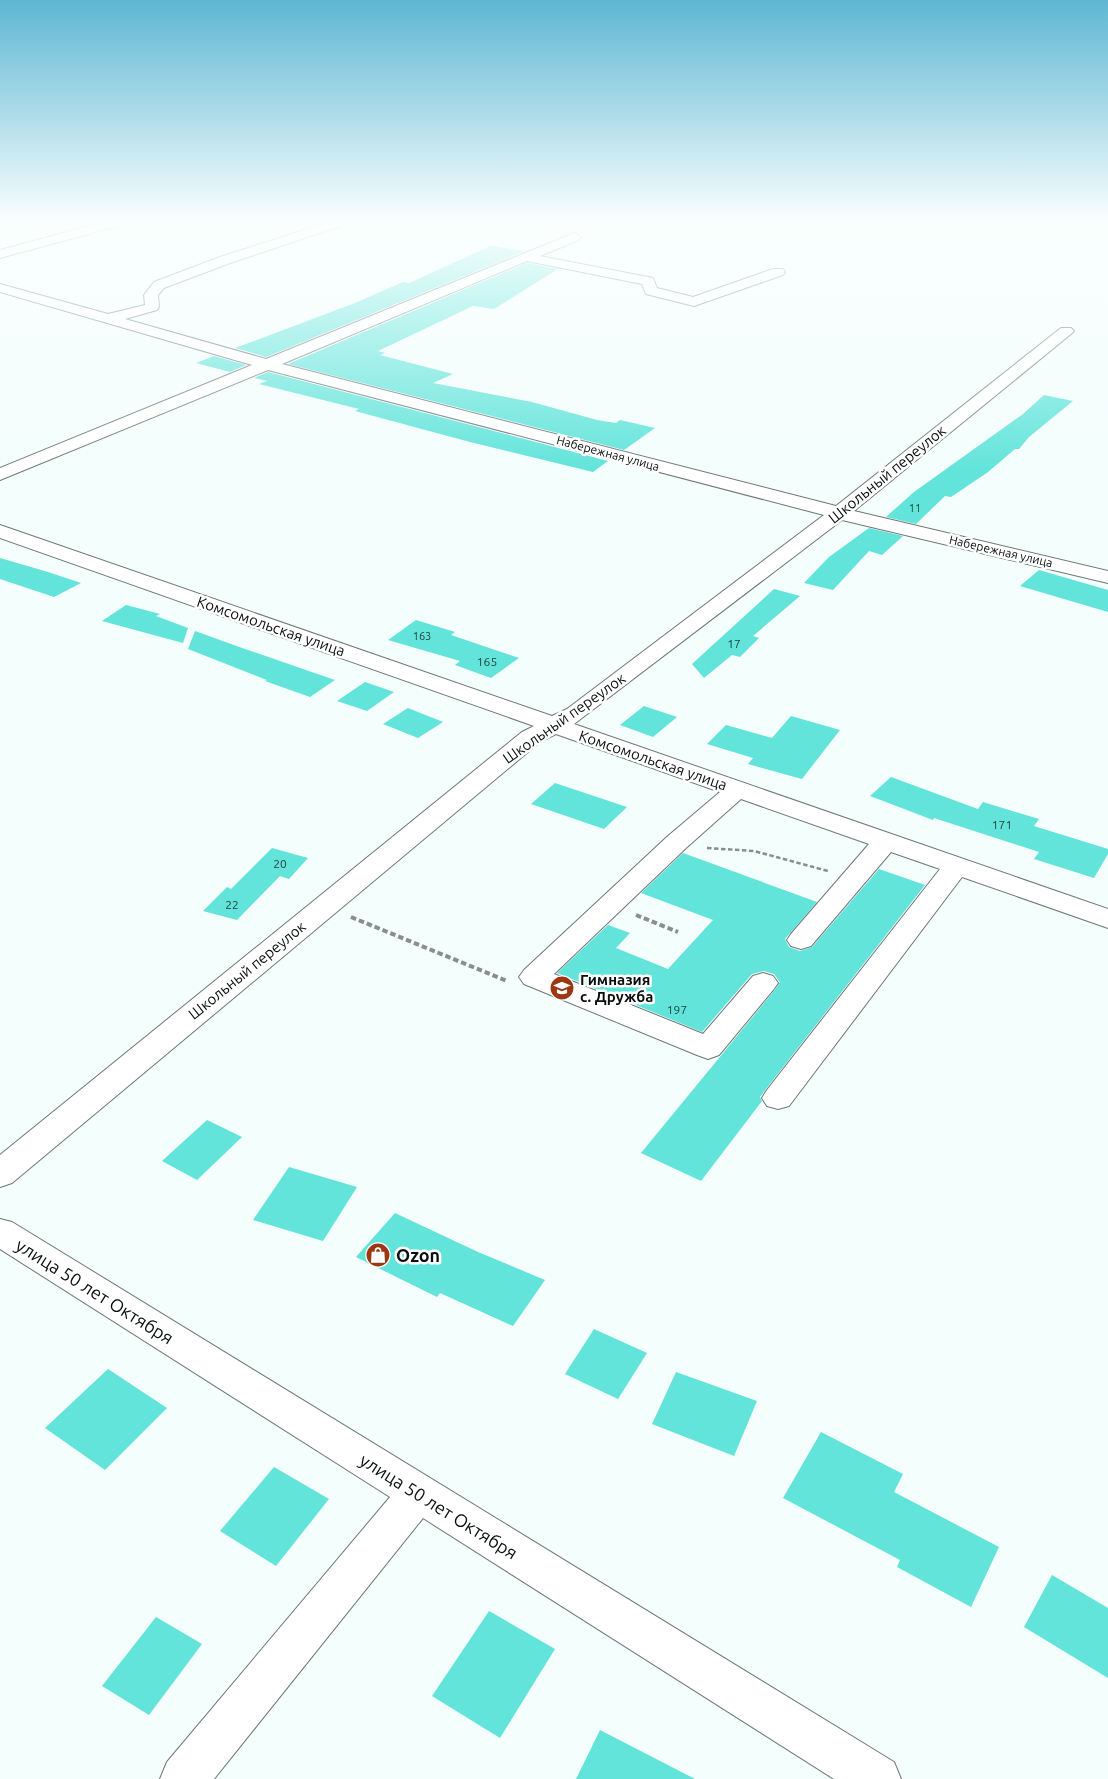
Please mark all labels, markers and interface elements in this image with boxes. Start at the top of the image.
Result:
street label: Школьный переулок [825,421,949,526]
street label: Набережная улица [555,433,661,473]
house number: 11 [909,502,921,514]
street label: Набережная улица [948,533,1054,569]
street label: Комсомольская улица [195,593,347,659]
house number: 163 [413,630,431,642]
house number: 17 [727,637,741,650]
house number: 165 [477,655,497,668]
street label: Школьный переулок [499,669,629,767]
street label: Комсомольская улица [577,727,729,793]
house number: 171 [992,818,1012,831]
house number: 20 [273,857,287,870]
house number: 22 [225,898,239,911]
street label: Школьный переулок [185,917,309,1022]
place label: Гимназия с. Дружба [580,971,653,1005]
school or university icon: Гимназия с. Дружба [549,975,575,1001]
house number: 197 [667,1003,687,1016]
street label: улица 50 лет Октября [12,1234,178,1348]
shop icon: Ozon [365,1242,391,1268]
place label: Ozon [396,1245,440,1265]
street label: улица 50 лет Октября [356,1449,522,1563]

